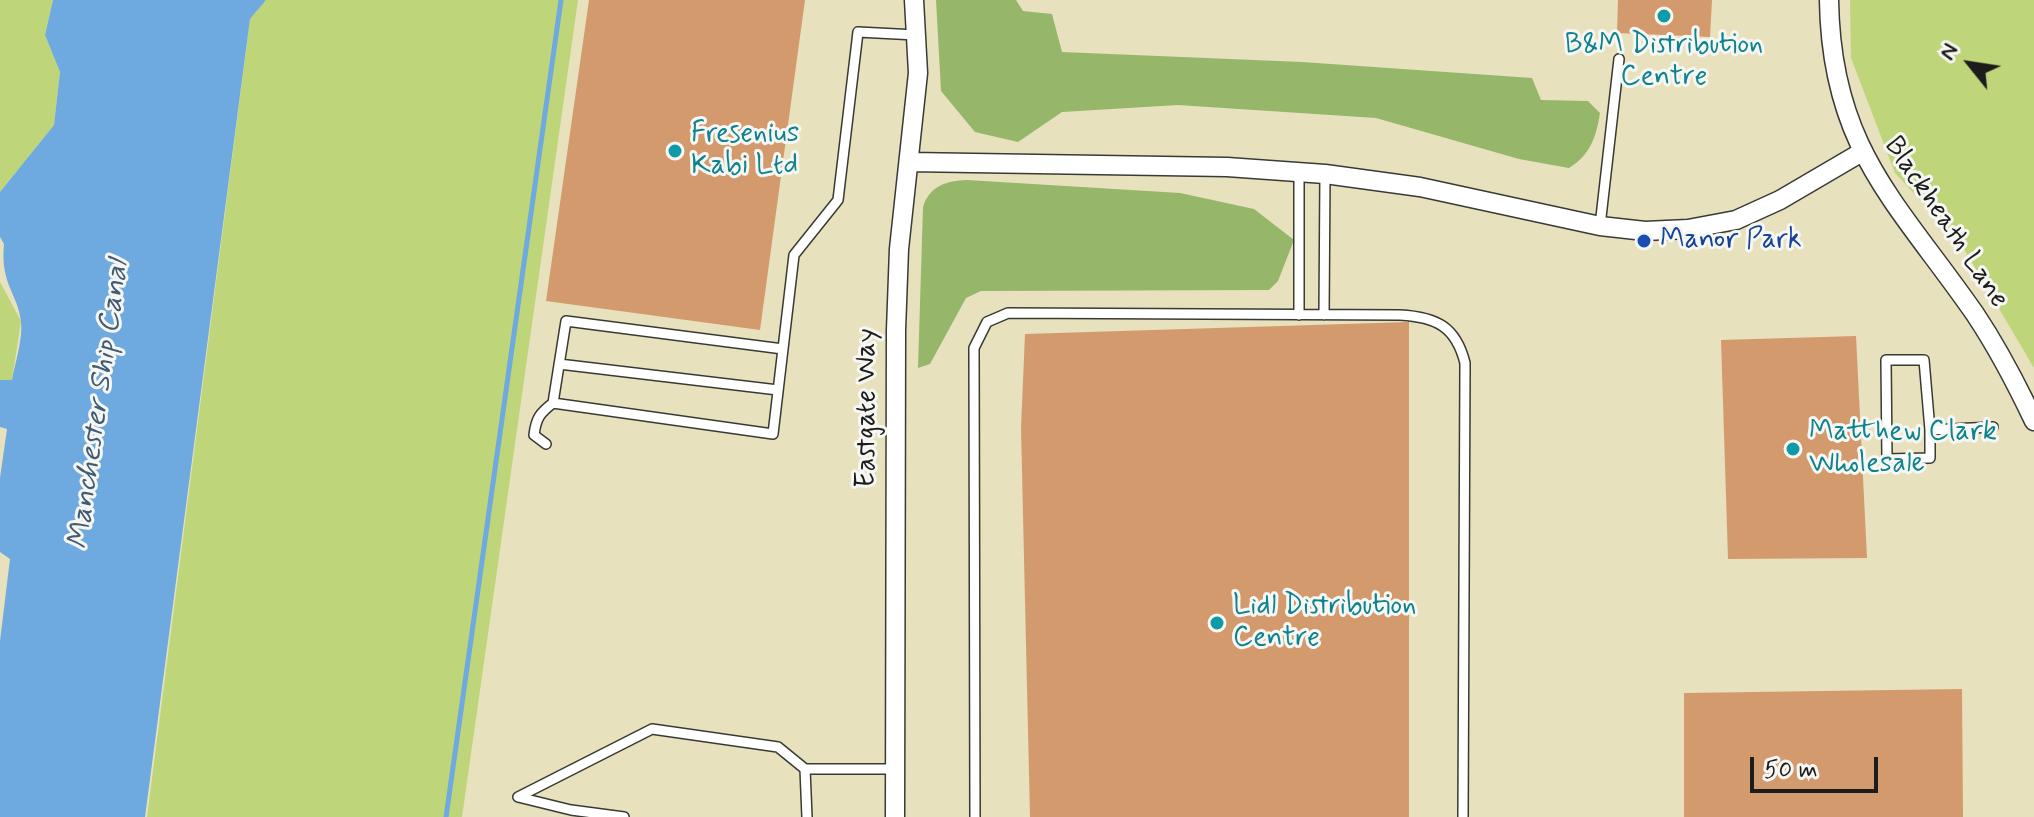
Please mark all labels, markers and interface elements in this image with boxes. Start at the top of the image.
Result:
marker: B&M Distribution Centre [1655,7,1673,25]
north arrow [1930,24,2010,104]
place label: B&M Distribution Centre [1565,29,1763,95]
text: N [1933,39,1965,65]
place label: Fresenius Kabi Ltd [691,118,799,184]
street label: Blackheath Lane [1875,131,2015,315]
marker: Fresenius Kabi Ltd [666,142,684,160]
place label: Manor Park [1660,224,1802,258]
marker: Manor Park [1635,232,1653,250]
water label: Manchester Ship Canal [62,258,138,552]
street label: Eastgate Way [851,328,885,488]
place label: Matthew Clark Wholesale [1809,416,1997,482]
marker: Matthew Clark Wholesale [1784,440,1802,458]
place label: Lidl Distribution Centre [1233,590,1416,656]
marker: Lidl Distribution Centre [1208,614,1226,632]
scale bar [1754,741,1882,791]
text: 50 m [1764,755,1818,786]

